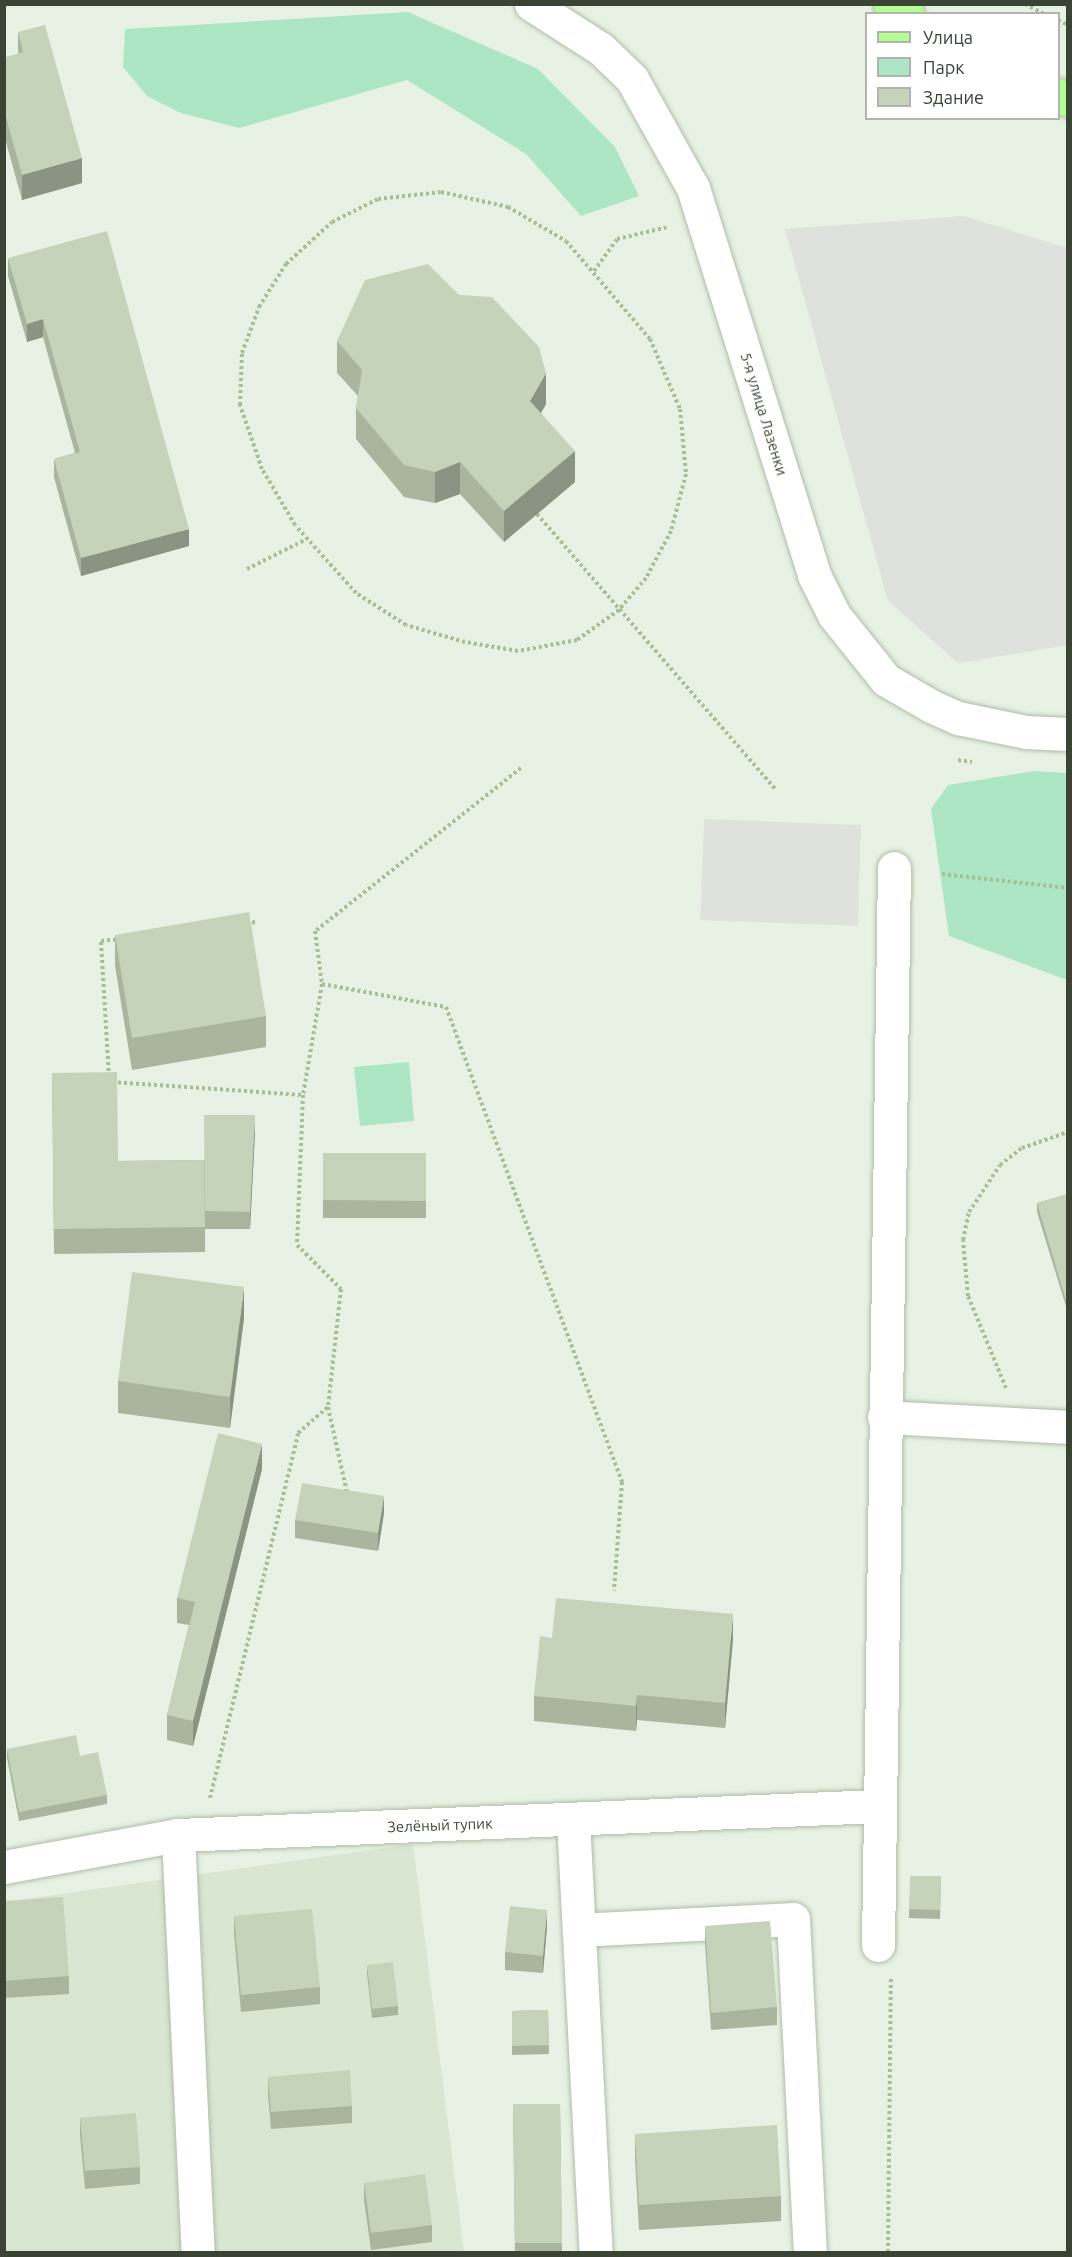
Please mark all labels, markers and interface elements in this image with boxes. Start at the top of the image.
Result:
legend [865,12,1060,120]
text: Улица [923,27,973,47]
text: Парк [923,57,964,77]
text: Здание [923,87,984,107]
street label: 5-я улица Лазенки [737,350,791,478]
street label: Зелёный тупик [387,1814,493,1836]

